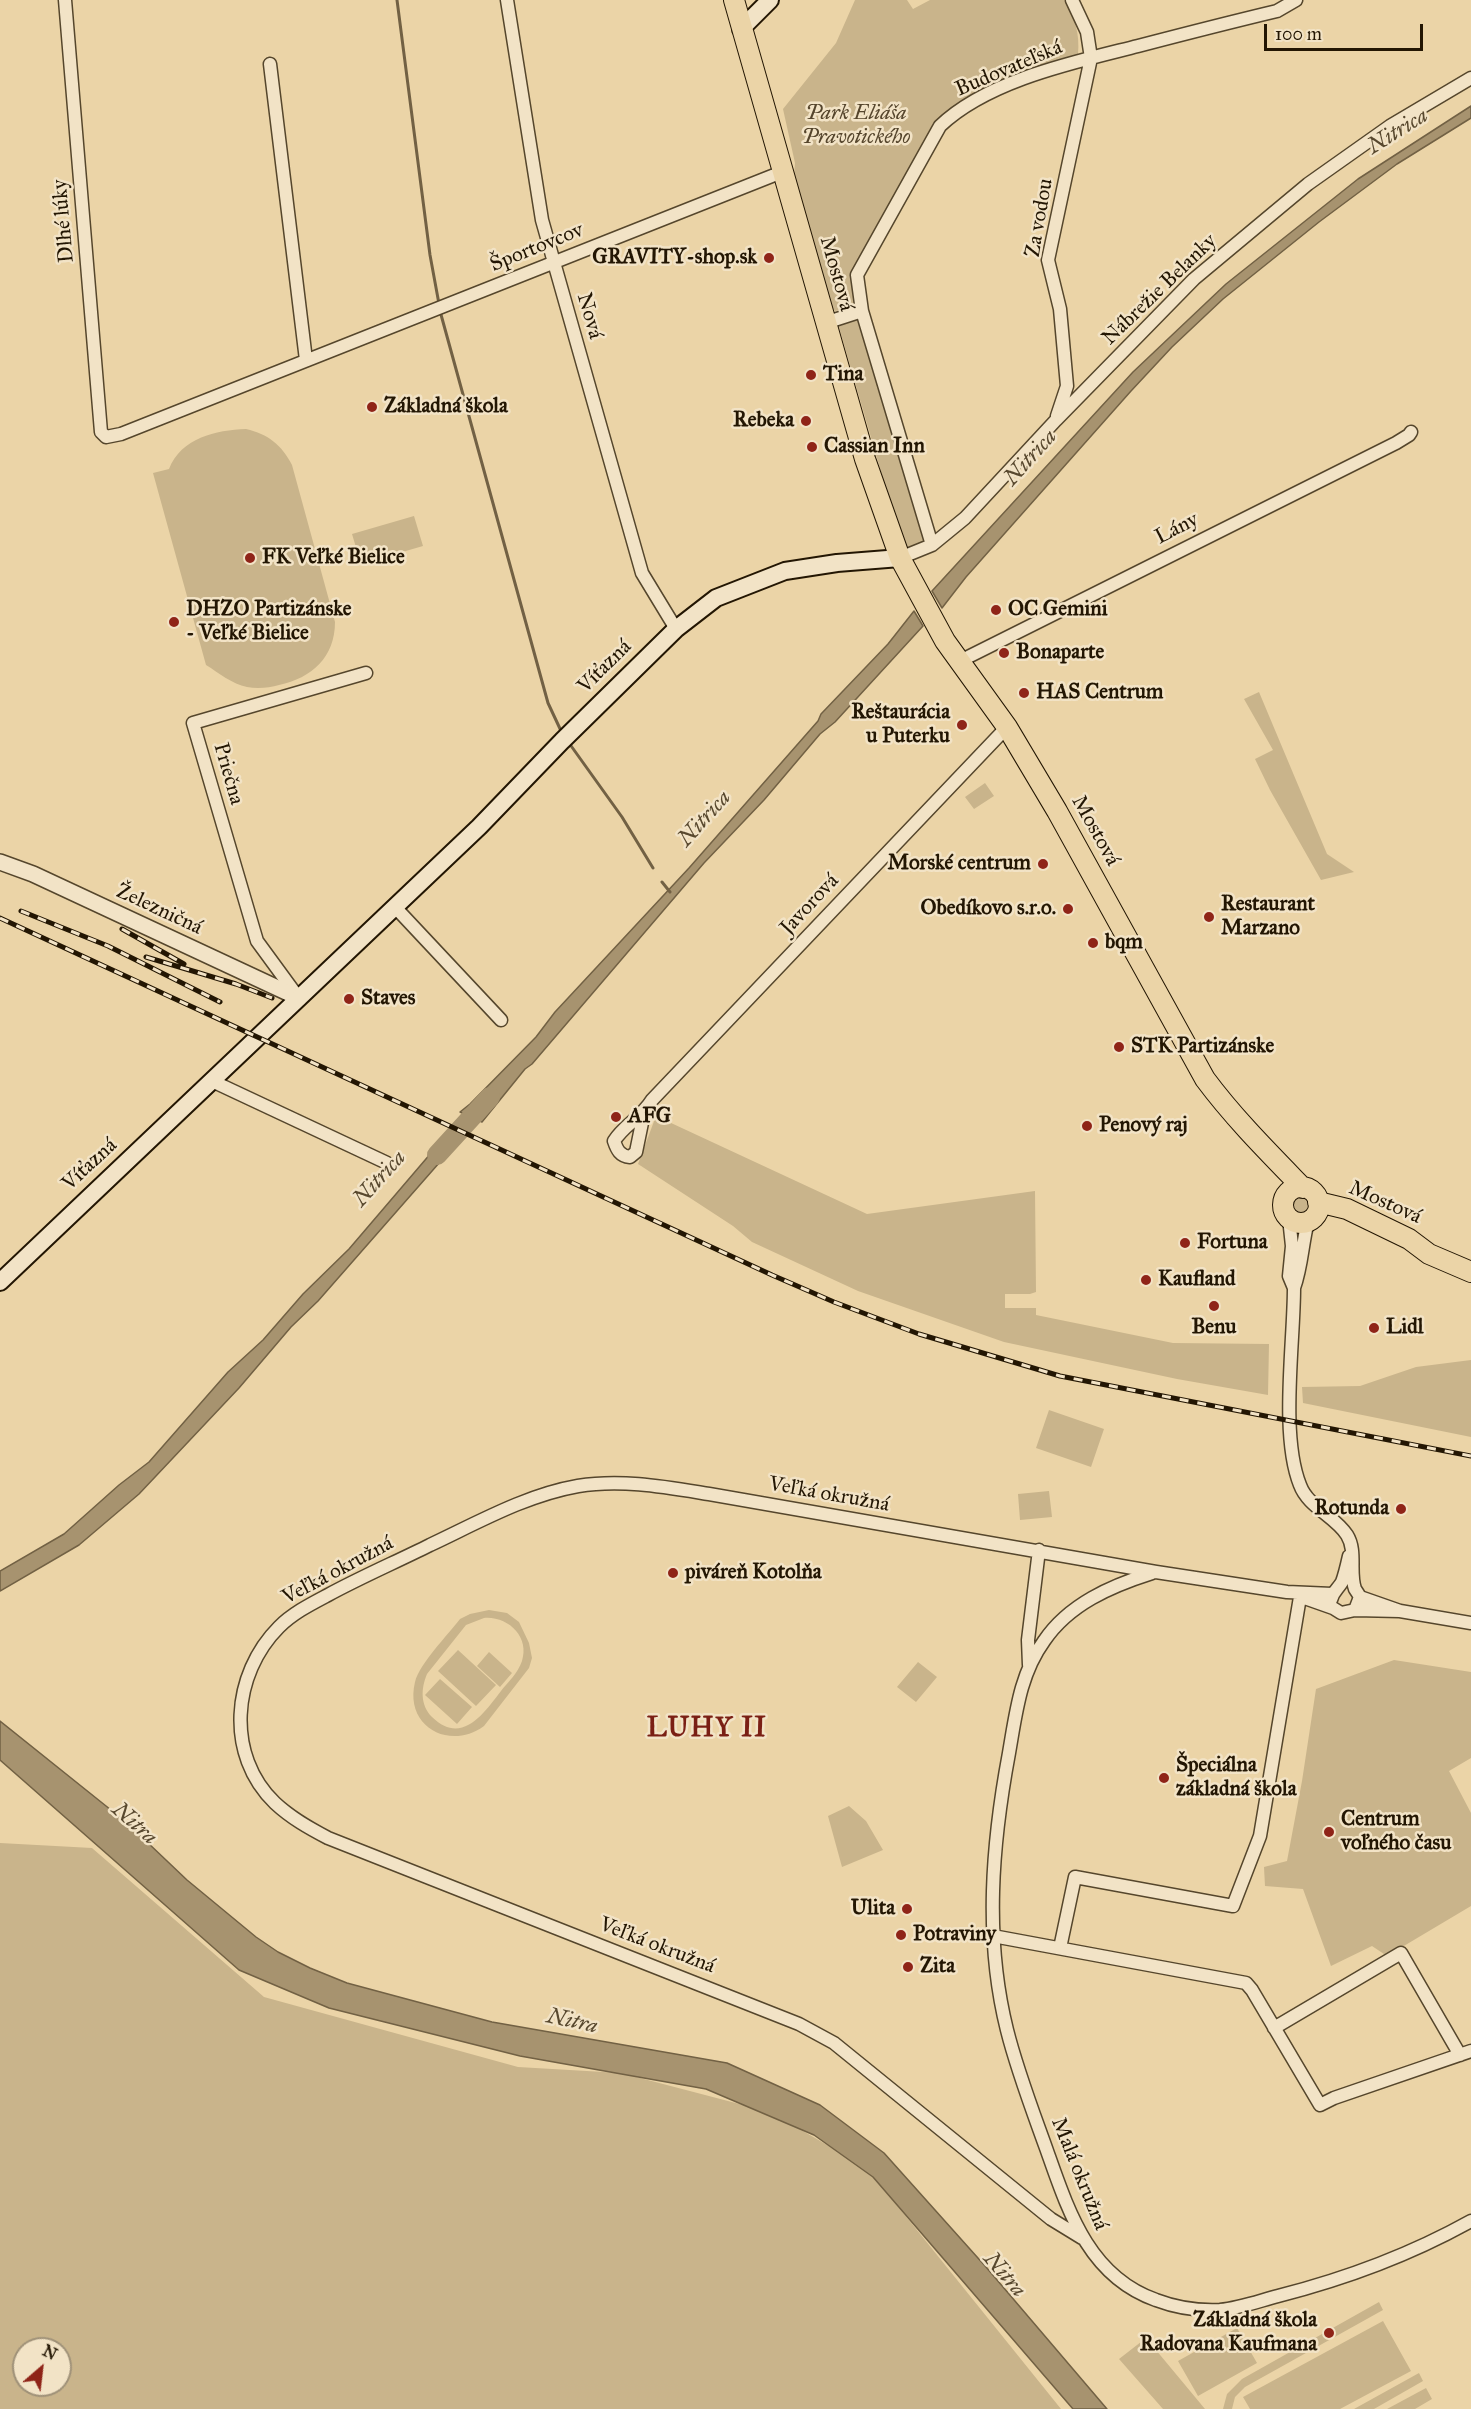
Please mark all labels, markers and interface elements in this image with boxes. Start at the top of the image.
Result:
scale bar [1267,12,1426,50]
text: 100 m [1275,23,1322,45]
street label: Budovateľská [952,35,1066,103]
park label: Park Eliáša Pravotického [802,101,910,151]
water label: Nitrica [1363,103,1433,161]
street label: Za vodou [1021,177,1059,259]
street label: Dlhé lúky [48,178,80,264]
street label: Športovcov [487,218,587,278]
street label: Nábrežie Belanky [1097,229,1223,351]
street label: Mostová [813,234,859,314]
place label: GRAVITY-shop.sk [592,245,757,271]
marker: GRAVITY-shop.sk [762,251,776,265]
street label: Nová [570,290,608,342]
place label: Tina [823,362,863,388]
marker: Tina [804,368,818,382]
place label: Základná škola [384,394,508,420]
marker: Základná škola [365,400,379,414]
place label: Rebeka [733,408,794,434]
marker: Rebeka [799,414,813,428]
water label: Nitrica [999,424,1063,492]
place label: Cassian Inn [824,434,925,460]
marker: Cassian Inn [805,440,819,454]
street label: Lány [1151,508,1203,550]
place label: FK Veľké Bielice [262,545,405,571]
marker: FK Veľké Bielice [243,551,257,565]
place label: DHZO Partizánske - Veľké Bielice [186,597,352,647]
place label: OC Gemini [1008,597,1107,623]
marker: OC Gemini [989,603,1003,617]
marker: DHZO Partizánske - Veľké Bielice [167,615,181,629]
street label: Víťazná [573,635,637,699]
place label: Bonaparte [1016,640,1104,666]
marker: Bonaparte [997,646,1011,660]
place label: HAS Centrum [1036,680,1163,706]
marker: HAS Centrum [1017,686,1031,700]
place label: Reštaurácia u Puterku [851,700,950,750]
marker: Reštaurácia u Puterku [955,718,969,732]
street label: Priečna [207,740,249,808]
water label: Nitrica [673,785,737,853]
street label: Mostová [1065,791,1125,871]
place label: Morské centrum [887,851,1031,877]
marker: Morské centrum [1036,857,1050,871]
street label: Javorová [775,869,845,941]
street label: Železničná [112,879,206,941]
place label: Restaurant Marzano [1221,892,1315,942]
place label: Obedíkovo s.r.o. [921,896,1056,922]
marker: Obedíkovo s.r.o. [1061,902,1075,916]
marker: Restaurant Marzano [1202,910,1216,924]
place label: bqm [1105,930,1143,956]
marker: bqm [1086,936,1100,950]
place label: Staves [361,986,415,1012]
marker: Staves [342,992,356,1006]
place label: STK Partizánske [1131,1034,1274,1060]
marker: STK Partizánske [1112,1040,1126,1054]
place label: AFG [628,1104,671,1130]
marker: AFG [609,1110,623,1124]
place label: Penový raj [1099,1113,1188,1139]
marker: Penový raj [1080,1119,1094,1133]
street label: Víťazná [57,1133,123,1197]
water label: Nitrica [348,1145,412,1213]
street label: Mostová [1345,1176,1425,1230]
place label: Fortuna [1197,1230,1268,1256]
marker: Fortuna [1178,1236,1192,1250]
place label: Kaufland [1158,1267,1236,1293]
marker: Kaufland [1139,1273,1153,1287]
marker: Benu [1207,1299,1221,1313]
place label: Benu [1191,1315,1237,1341]
place label: Lidl [1386,1315,1423,1341]
marker: Lidl [1367,1321,1381,1335]
street label: Veľká okružná [767,1472,891,1518]
place label: Rotunda [1314,1496,1389,1522]
marker: Rotunda [1394,1502,1408,1516]
street label: Veľká okružná [278,1531,398,1611]
place label: piváreň Kotolňa [685,1560,822,1586]
marker: piváreň Kotolňa [666,1566,680,1580]
district label: LUHY II [647,1713,767,1745]
place label: Špeciálna základná škola [1176,1753,1297,1803]
marker: Špeciálna základná škola [1157,1771,1171,1785]
water label: Nitra [106,1797,162,1851]
place label: Centrum voľného času [1341,1807,1451,1857]
marker: Centrum voľného času [1322,1825,1336,1839]
place label: Ulita [851,1896,895,1922]
marker: Ulita [900,1902,914,1916]
street label: Veľká okružná [595,1912,719,1980]
place label: Potraviny [913,1922,996,1948]
marker: Potraviny [894,1928,908,1942]
place label: Zita [920,1954,955,1980]
marker: Zita [901,1960,915,1974]
water label: Nitra [544,2004,600,2040]
street label: Malá okružná [1045,2114,1113,2234]
water label: Nitra [977,2247,1031,2303]
place label: Základná škola Radovana Kaufmana [1140,2308,1317,2358]
marker: Základná škola Radovana Kaufmana [1322,2326,1336,2340]
north arrow [12,2337,72,2397]
text: N [39,2341,60,2364]

